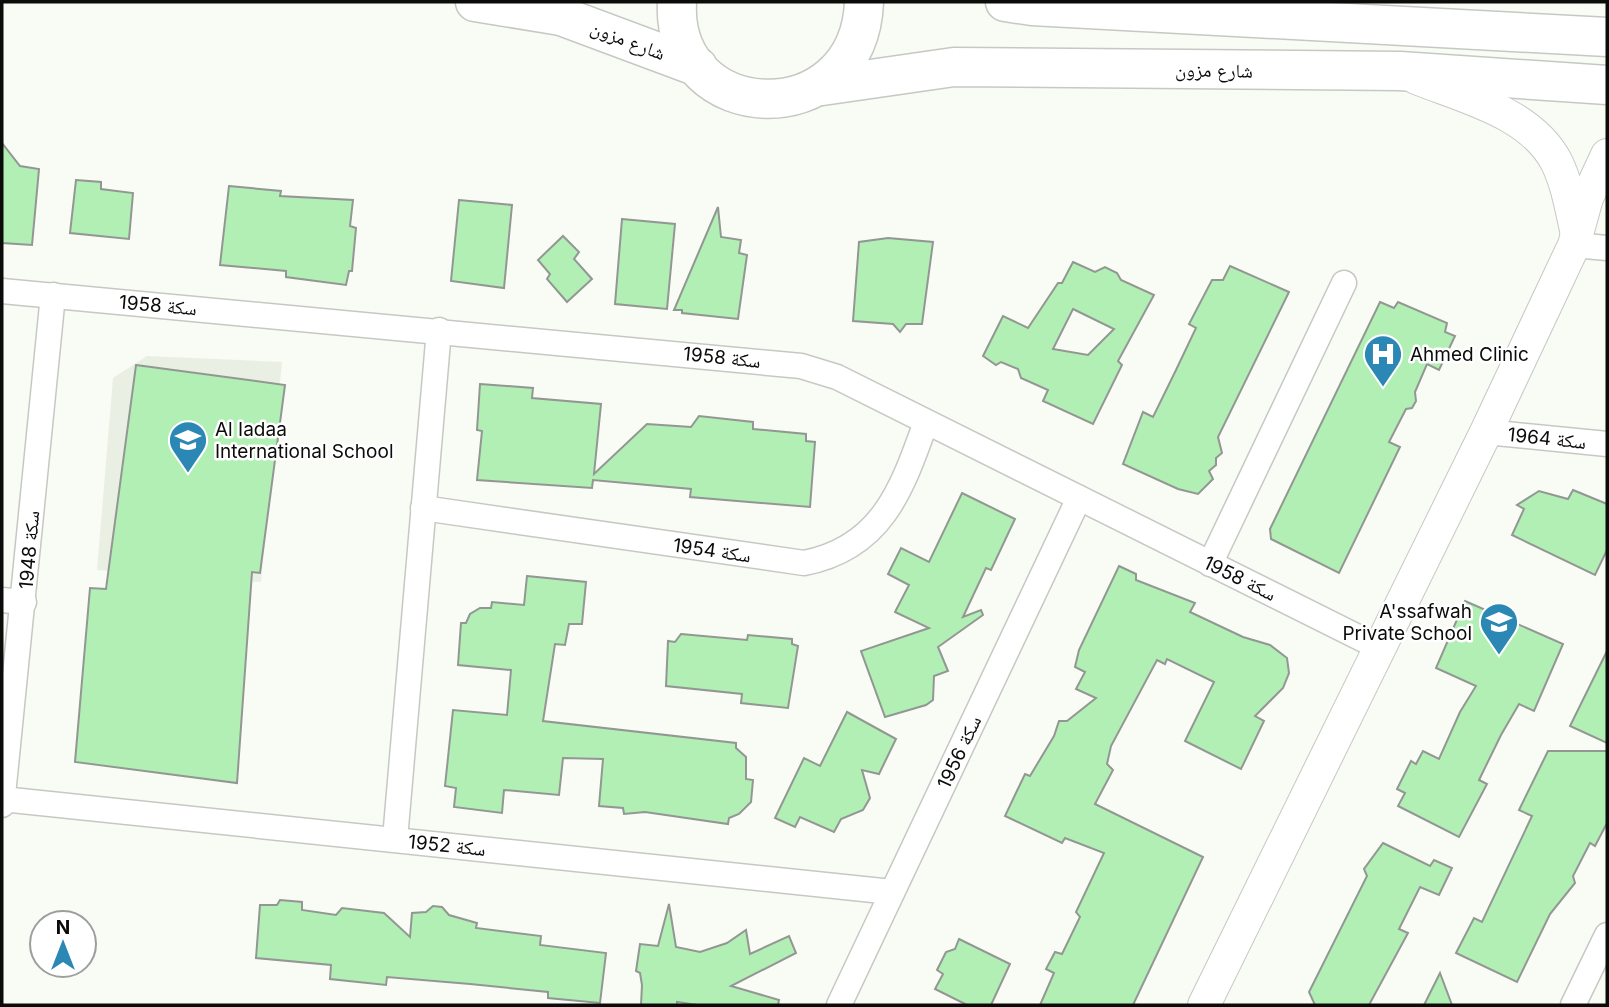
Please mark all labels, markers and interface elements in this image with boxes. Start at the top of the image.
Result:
street label: شارع مزون [587,16,668,65]
street label: شارع مزون [1175,58,1253,83]
street label: سكة 1958 [118,291,198,320]
hospital icon: Ahmed Clinic [1362,333,1404,388]
street label: سكة 1958 [682,342,762,373]
place label: Ahmed Clinic [1410,343,1529,366]
place label: Al Iadaa International School [215,418,394,463]
school or university icon: Al Iadaa International School [167,419,209,474]
street label: سكة 1964 [1507,423,1587,454]
street label: سكة 1948 [15,510,44,590]
street label: سكة 1954 [671,534,752,567]
street label: سكة 1958 [1200,551,1280,606]
place label: A'ssafwah Private School [1342,600,1472,645]
school or university icon: A'ssafwah Private School [1478,601,1520,656]
street label: سكة 1956 [933,712,986,792]
street label: سكة 1952 [407,830,487,861]
north arrow [28,909,98,979]
text: N [56,916,70,939]

